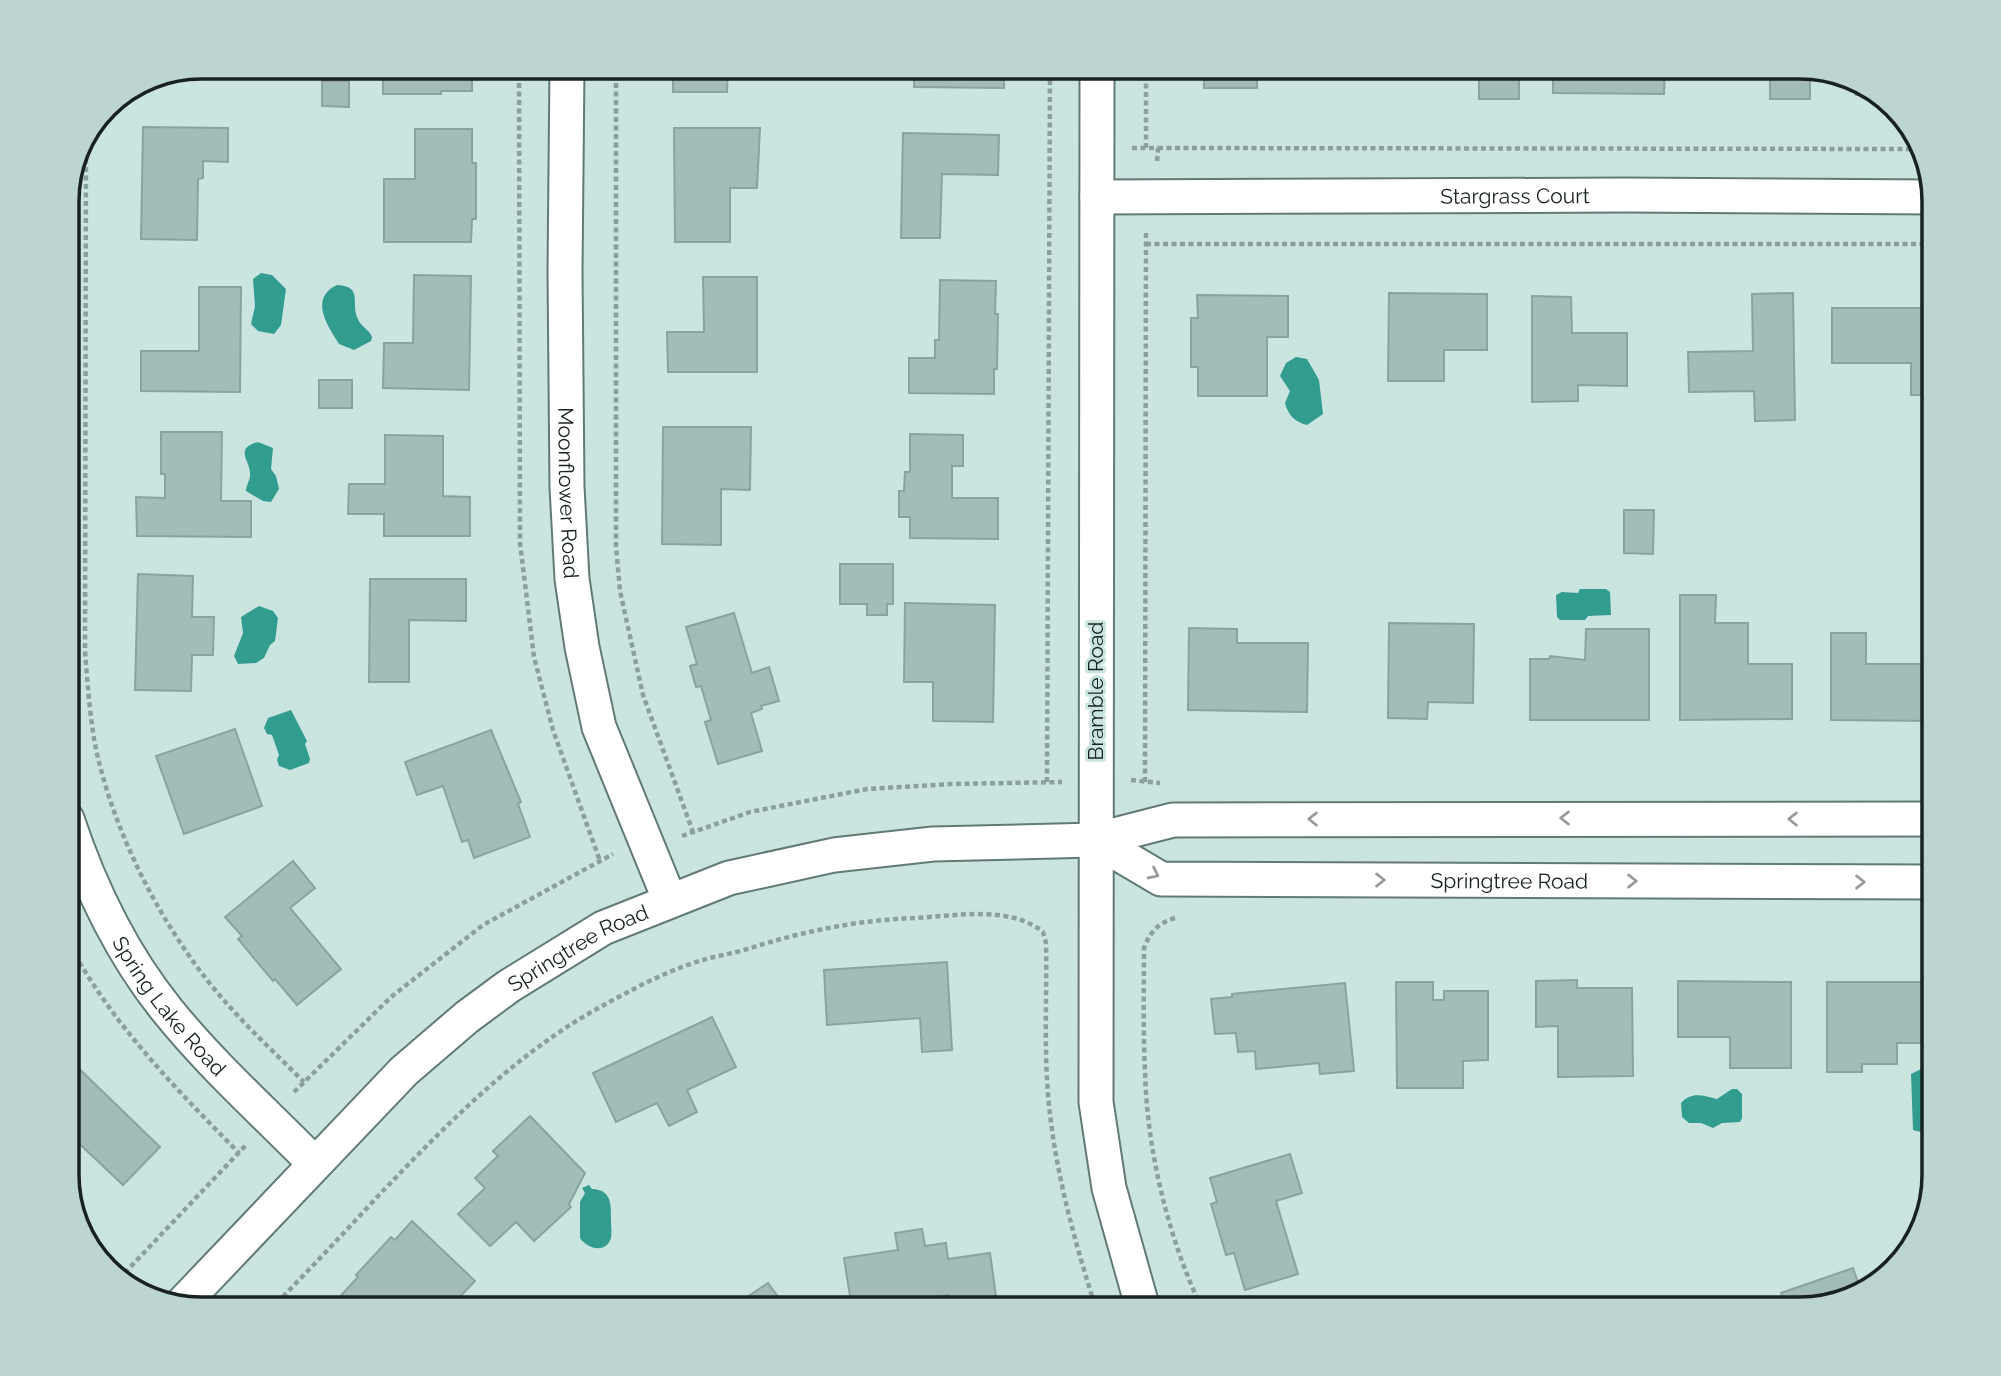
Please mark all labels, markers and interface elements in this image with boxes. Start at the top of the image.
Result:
street label: Stargrass Court [1440,183,1590,208]
street label: Moonflower Road [554,407,584,579]
street label: Bramble Road [1083,622,1108,760]
one-way arrow [1559,810,1570,826]
one-way arrow [1307,811,1318,827]
one-way arrow [1787,811,1797,827]
one-way arrow [1147,866,1159,880]
street label: Springtree Road [1431,868,1588,893]
one-way arrow [1376,872,1386,888]
one-way arrow [1628,873,1638,889]
one-way arrow [1855,874,1866,890]
street label: Springtree Road [503,899,652,996]
street label: Spring Lake Road [108,932,232,1081]

